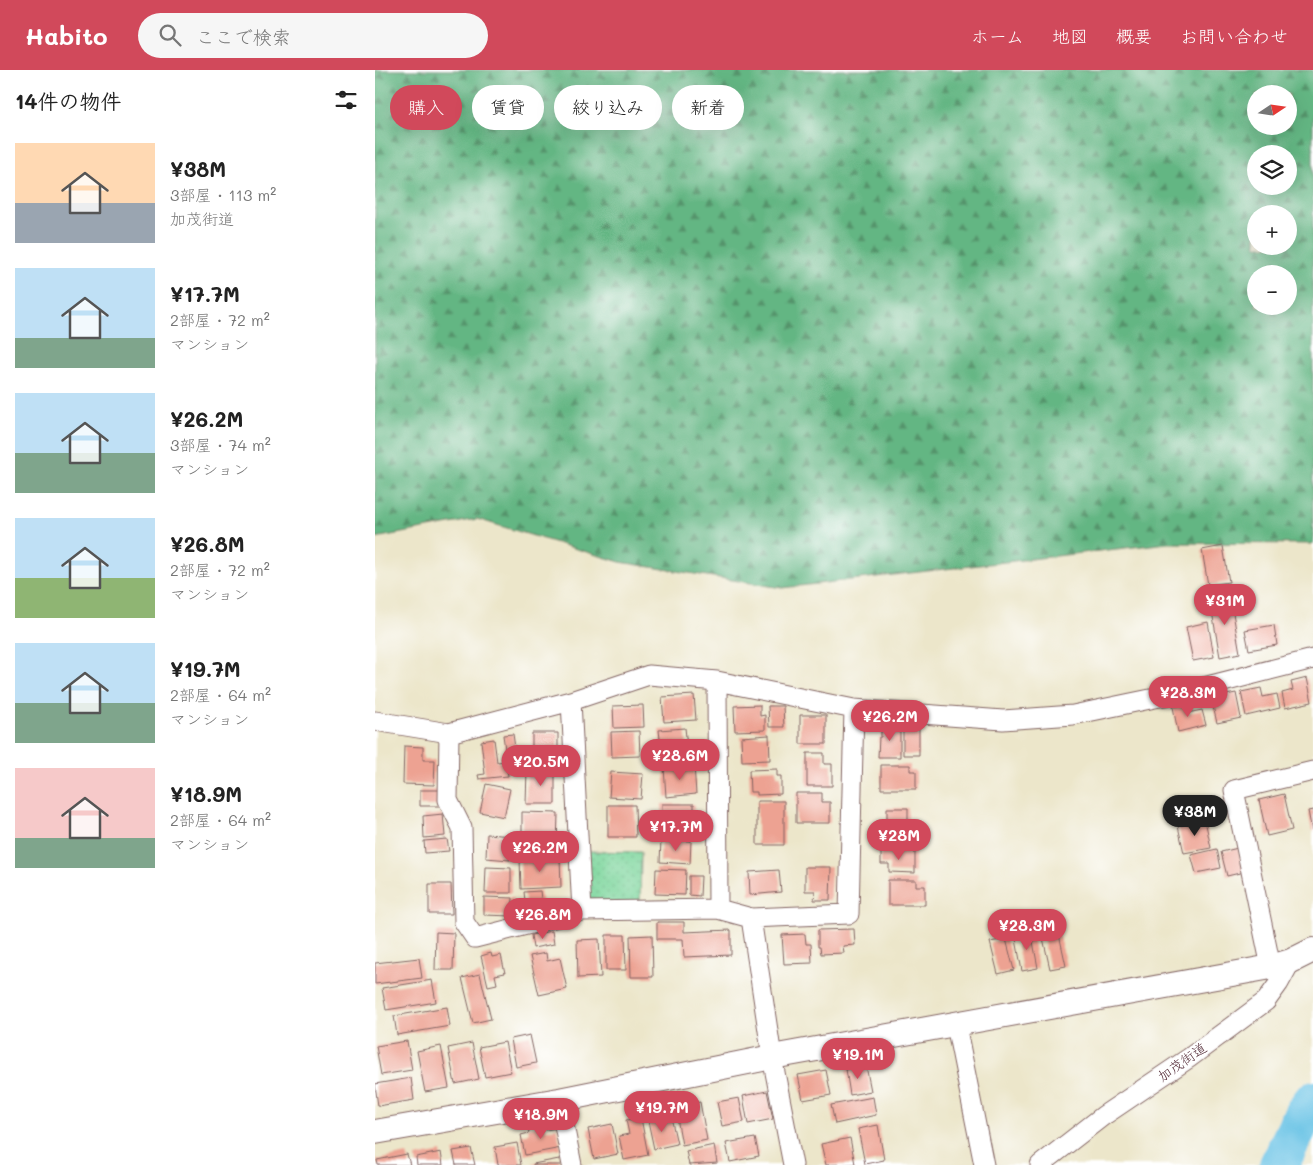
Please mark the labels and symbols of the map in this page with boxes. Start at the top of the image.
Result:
north arrow [1247,85,1297,135]
pin: ¥31M [1195,584,1255,626]
pin: ¥28.3M [1147,676,1229,718]
pin: ¥26.2M [849,700,931,742]
pin: ¥28.6M [639,738,721,781]
pin: ¥20.5M [500,744,582,787]
pin: ¥38M [1165,794,1225,837]
pin: ¥17.7M [635,810,717,852]
pin: ¥28M [869,818,929,861]
pin: ¥26.2M [499,830,581,873]
pin: ¥26.8M [502,898,584,940]
pin: ¥28.3M [986,908,1068,951]
pin: ¥19.1M [817,1038,899,1080]
street label: 加茂街道 [1153,1038,1210,1085]
pin: ¥19.7M [621,1090,703,1133]
pin: ¥18.9M [500,1098,582,1140]

